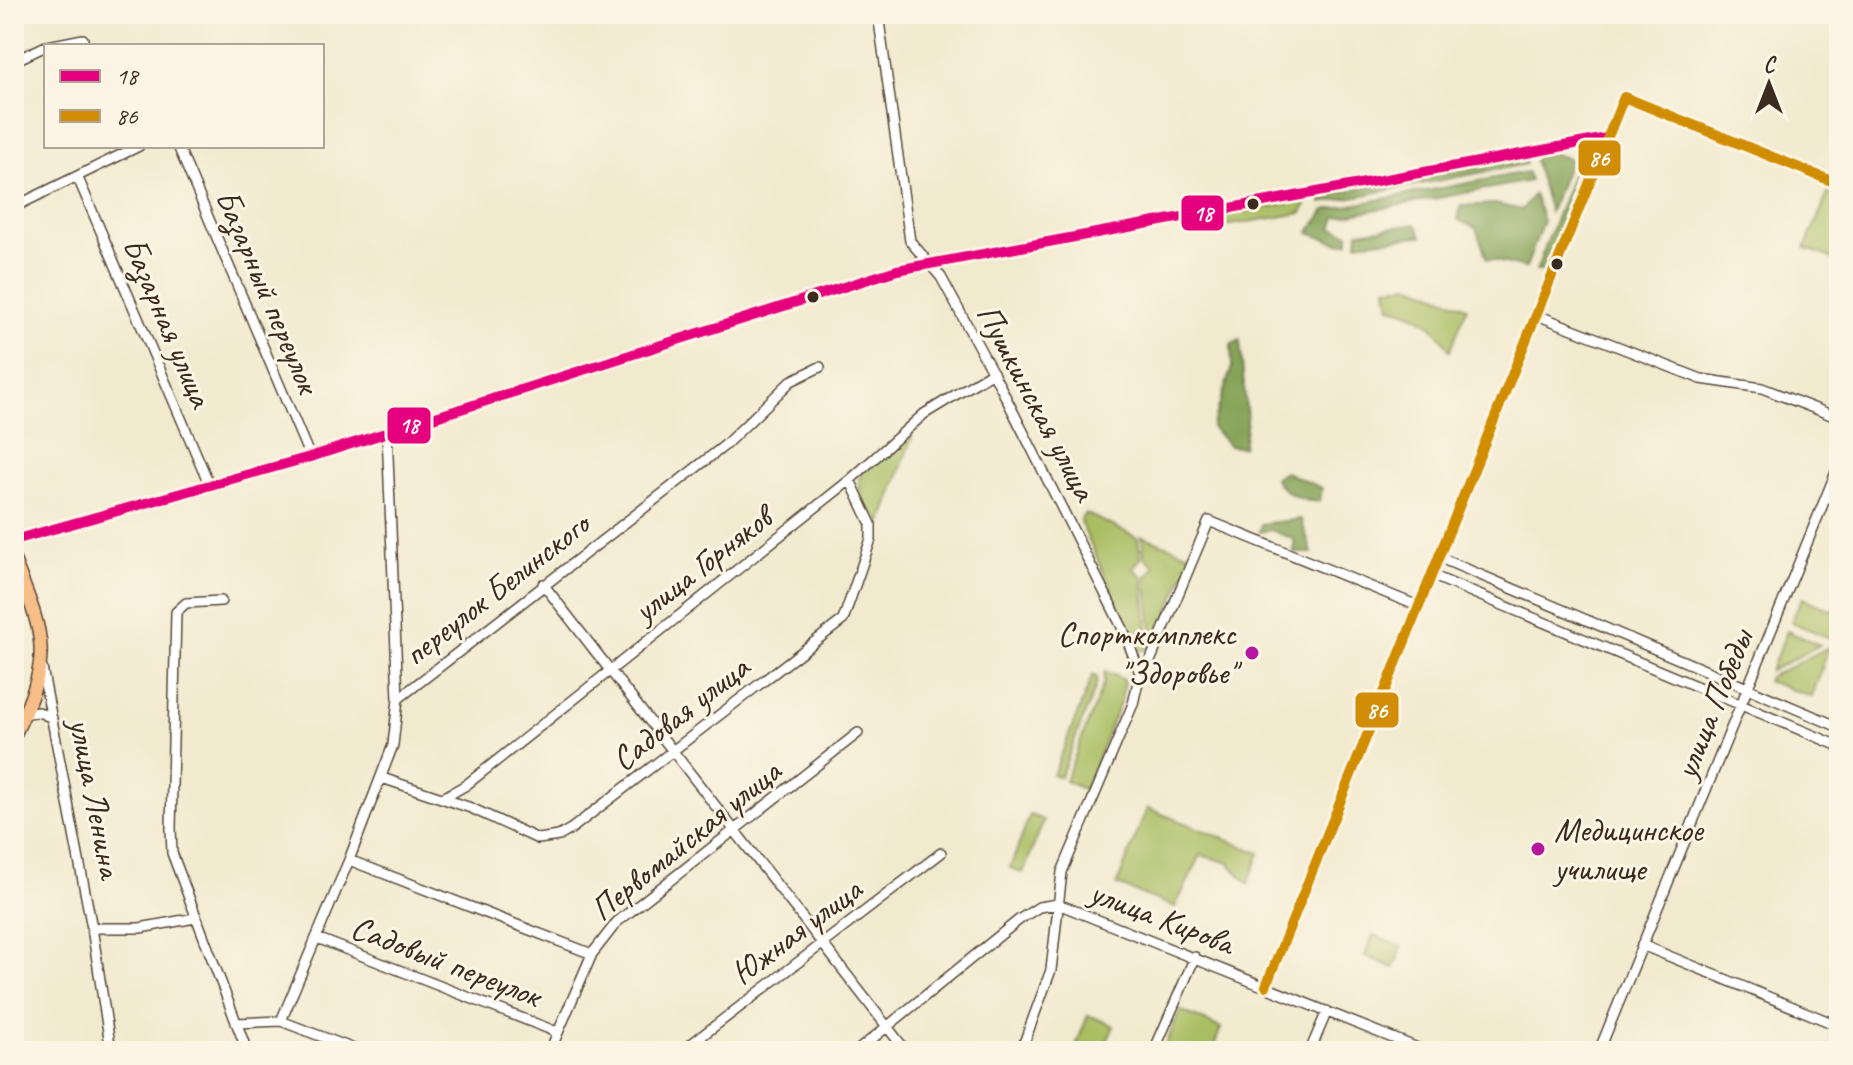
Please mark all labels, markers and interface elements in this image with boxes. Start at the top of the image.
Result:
legend [44,44,324,148]
north arrow [1729,44,1809,124]
text: С [1764,51,1778,79]
text: 18 [116,61,140,91]
text: 86 [116,101,139,131]
line badge: 86 [1577,139,1622,177]
text: 86 [1589,145,1611,173]
street label: Базарный переулок [206,183,331,402]
line badge: 18 [1180,194,1225,232]
unlabelled marker [1245,196,1261,212]
text: 18 [1193,200,1216,228]
street label: Базарная улица [113,231,224,415]
unlabelled marker [1549,256,1565,272]
unlabelled marker [805,289,821,305]
street label: Пушкинская улица [967,296,1108,509]
line badge: 18 [386,406,432,445]
text: 18 [399,412,422,440]
street label: улица Горняков [622,492,785,633]
street label: переулок Белинского [394,500,601,675]
place label: Спорткомплекс "Здоровье" [1057,612,1243,694]
street label: улица Победы [1663,620,1763,787]
marker: Спорткомплекс "Здоровье" [1243,644,1261,662]
street label: Садовая улица [602,645,759,780]
line badge: 86 [1354,691,1400,729]
text: 86 [1367,697,1389,725]
street label: улица Ленина [59,713,133,884]
street label: Первомайская улица [581,748,791,930]
place label: Медицинское училище [1552,808,1705,890]
marker: Медицинское училище [1529,840,1547,858]
street label: Южная улица [722,866,872,994]
street label: улица Кирова [1082,869,1243,965]
street label: Садовый переулок [345,905,550,1018]

